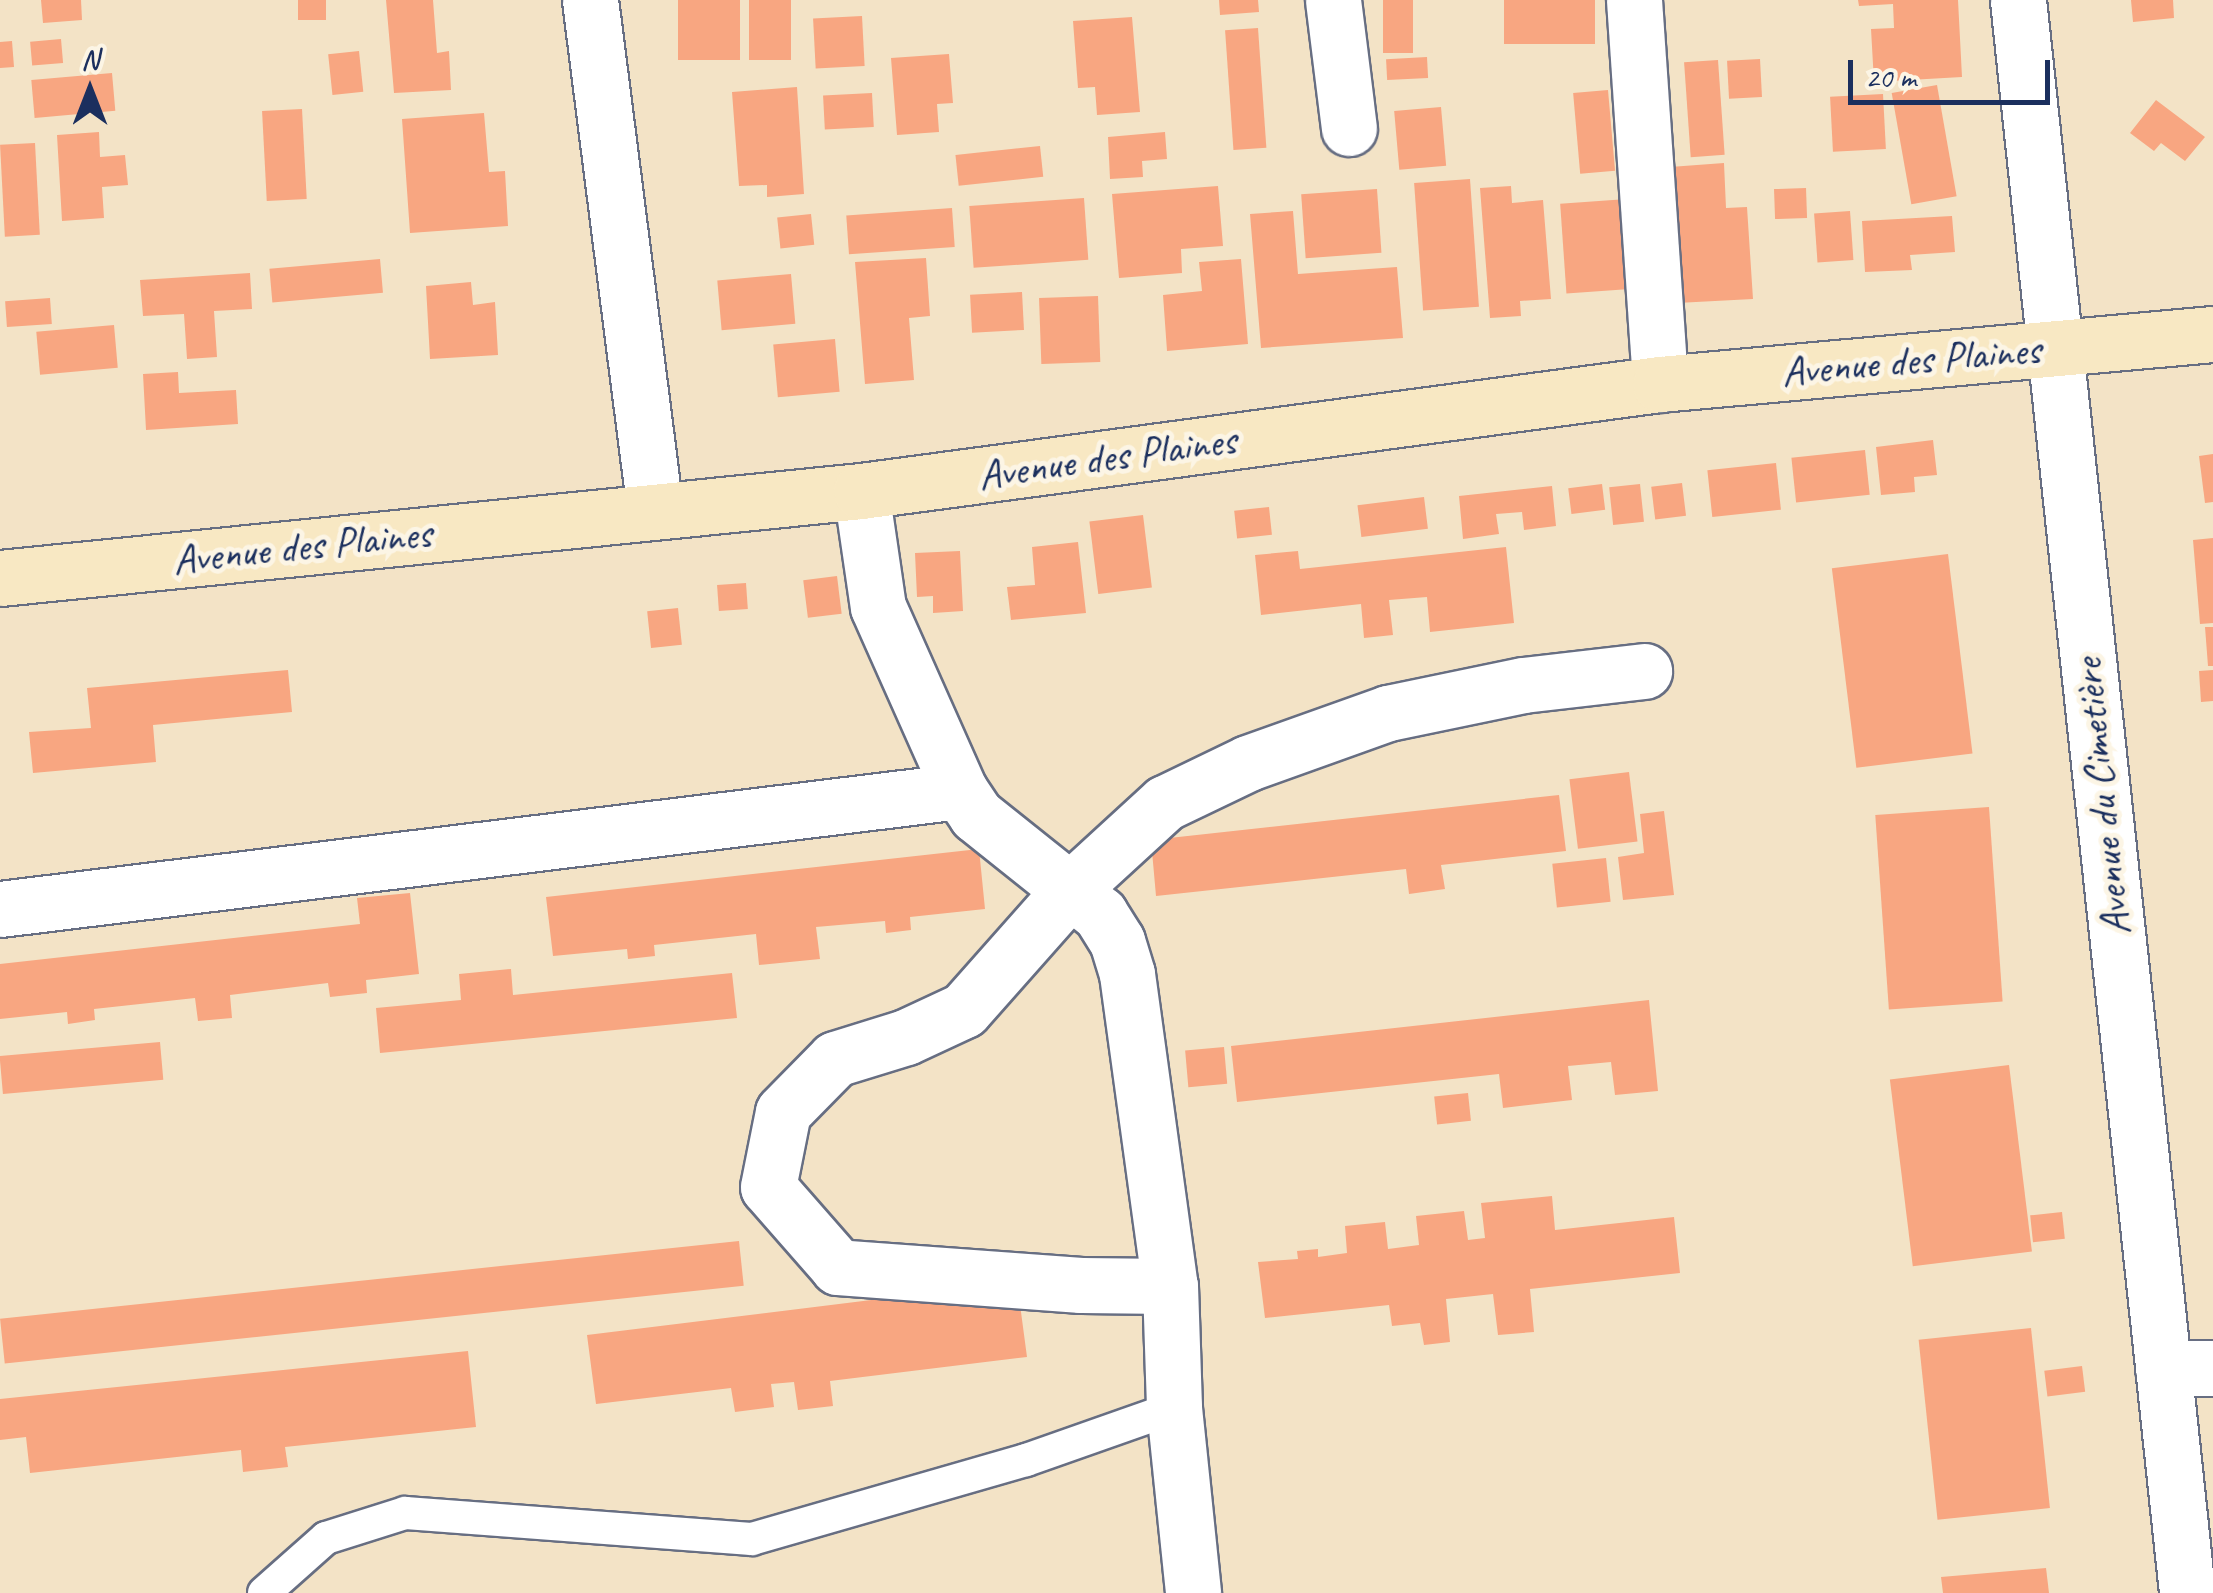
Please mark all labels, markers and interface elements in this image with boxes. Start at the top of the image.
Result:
north arrow [40,40,140,140]
scale bar [1853,40,2056,102]
text: N [81,42,99,77]
text: 20 m [1865,58,1916,96]
street label: Avenue des Plaines [1779,325,2043,397]
street label: Avenue des Plaines [974,415,1240,501]
street label: Avenue des Plaines [169,508,435,586]
street label: Avenue du Cimetière [2062,656,2142,938]

